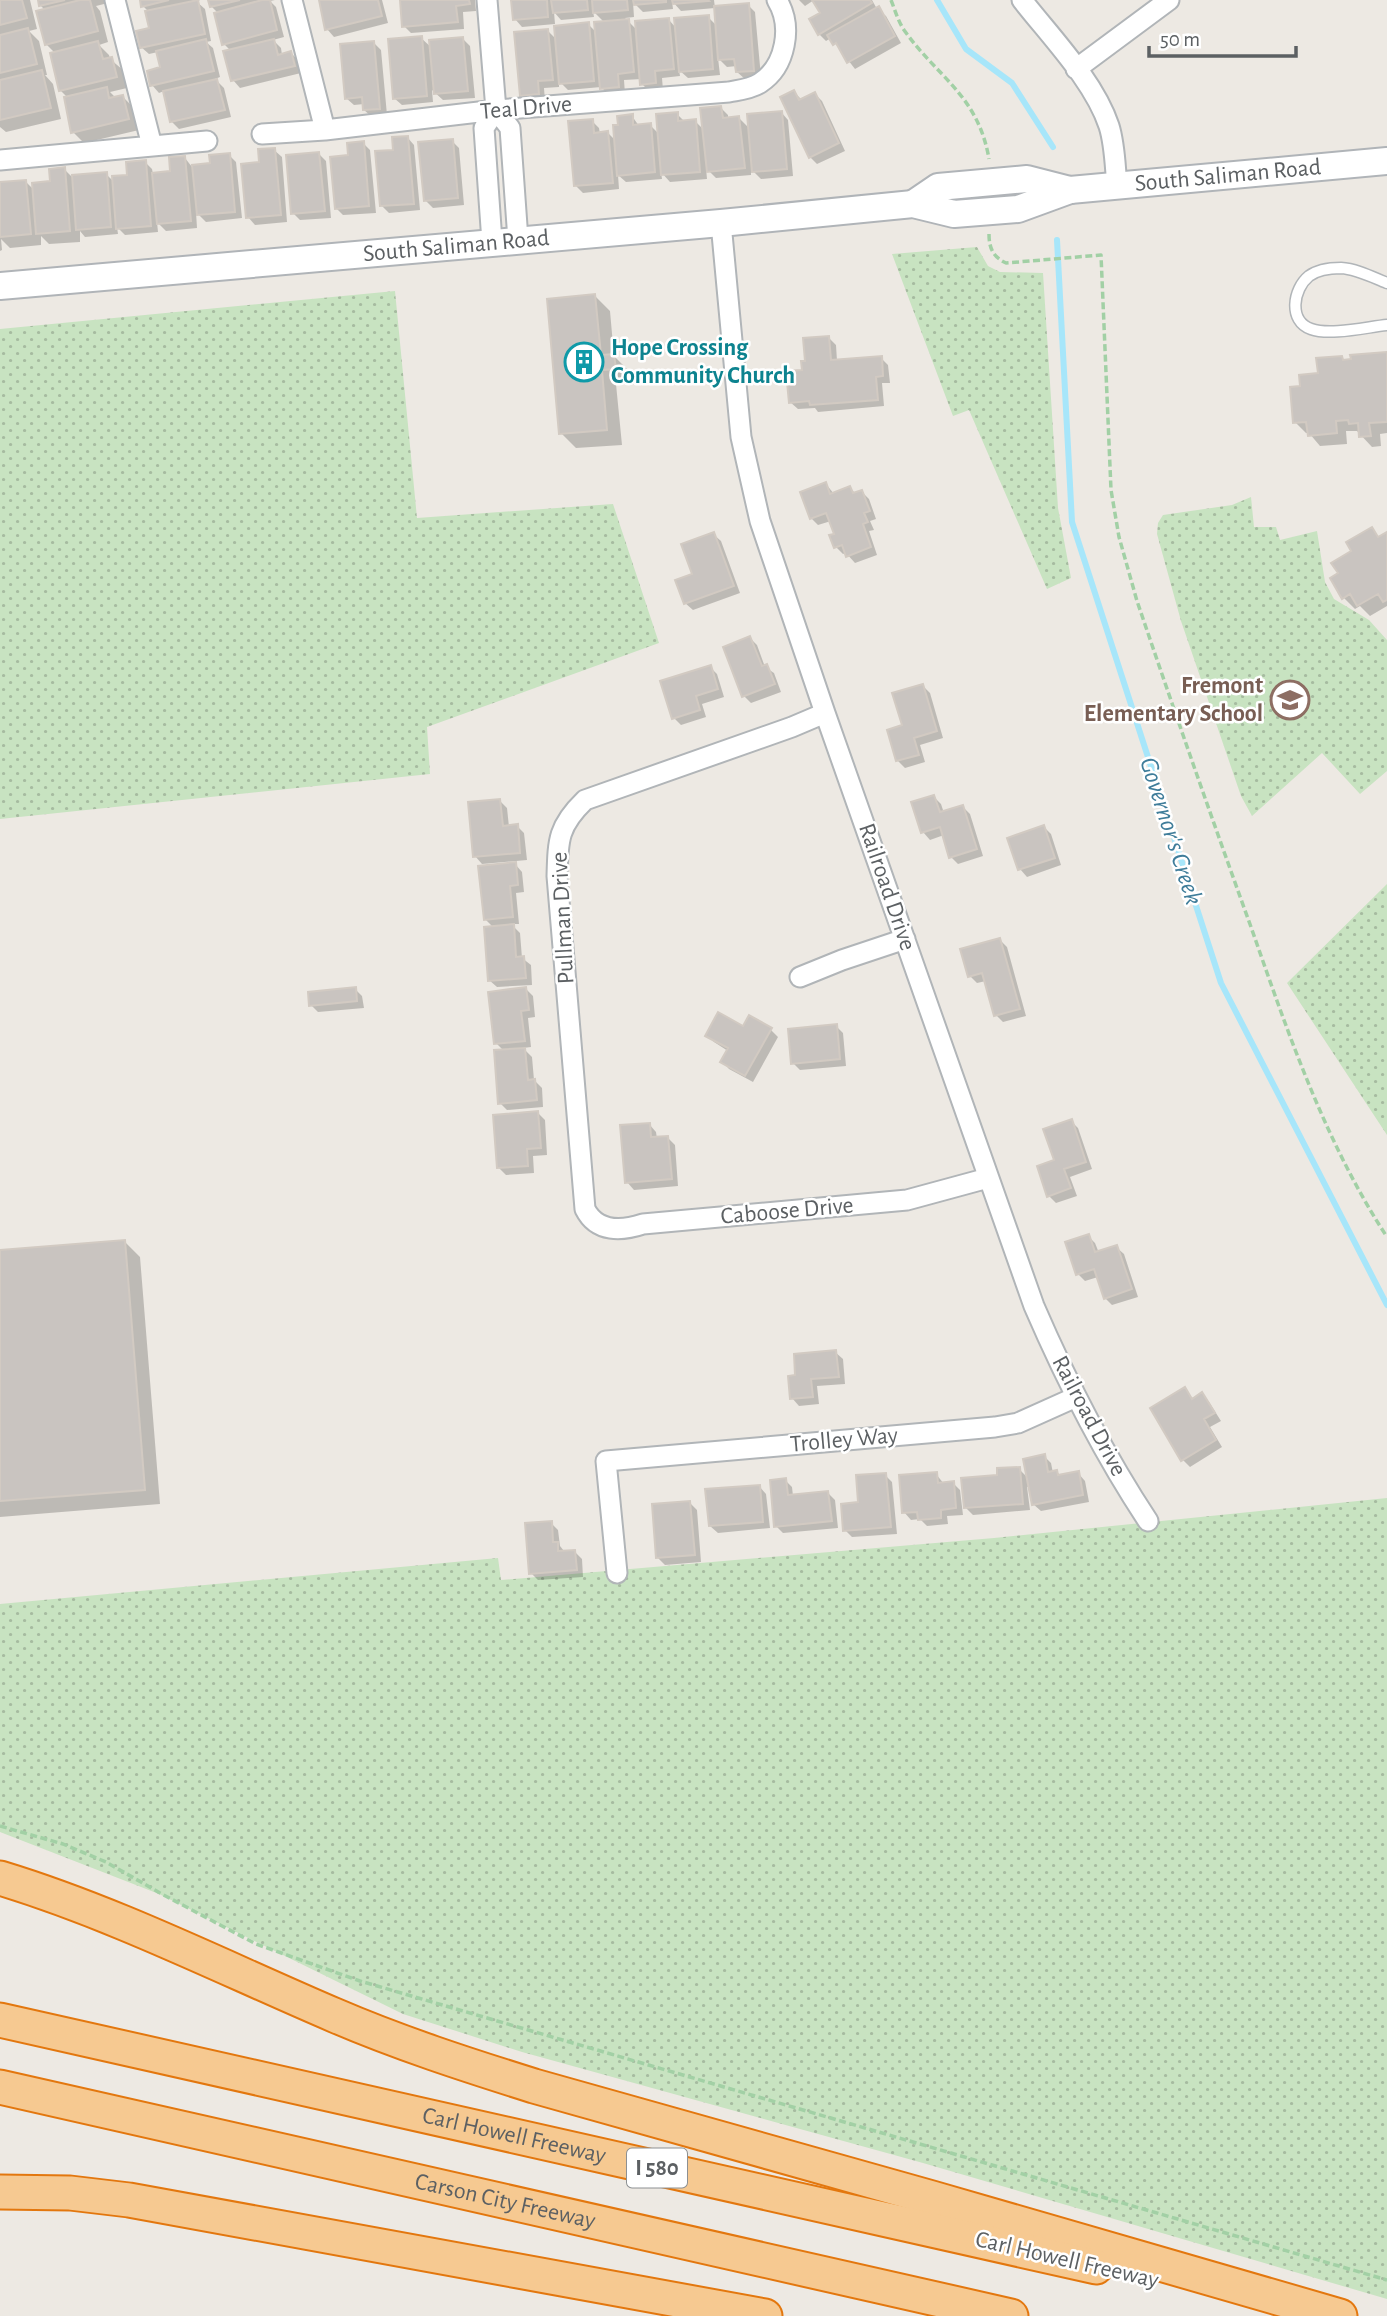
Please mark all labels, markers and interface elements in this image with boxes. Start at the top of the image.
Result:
scale bar [1149,14,1296,58]
text: 50 m [1160,29,1200,50]
street label: Teal Drive [479,92,573,124]
street label: South Saliman Road [1134,155,1322,196]
street label: South Saliman Road [362,226,550,266]
place label: Hope Crossing Community Church [611,336,795,388]
building icon: Hope Crossing Community Church [563,341,605,383]
place label: Fremont Elementary School [1084,674,1263,726]
school or university icon: Fremont Elementary School [1269,679,1311,721]
water label: Governor's Creek [1135,754,1207,908]
street label: Railroad Drive [854,820,920,954]
street label: Pullman Drive [548,851,578,985]
street label: Caboose Drive [720,1193,854,1229]
street label: Railroad Drive [1047,1352,1131,1480]
street label: Trolley Way [789,1423,899,1457]
street label: Carl Howell Freeway [420,2104,608,2168]
road number: I 580 [627,2148,687,2188]
street label: Carson City Freeway [413,2169,598,2233]
street label: Carl Howell Freeway [973,2227,1161,2293]

